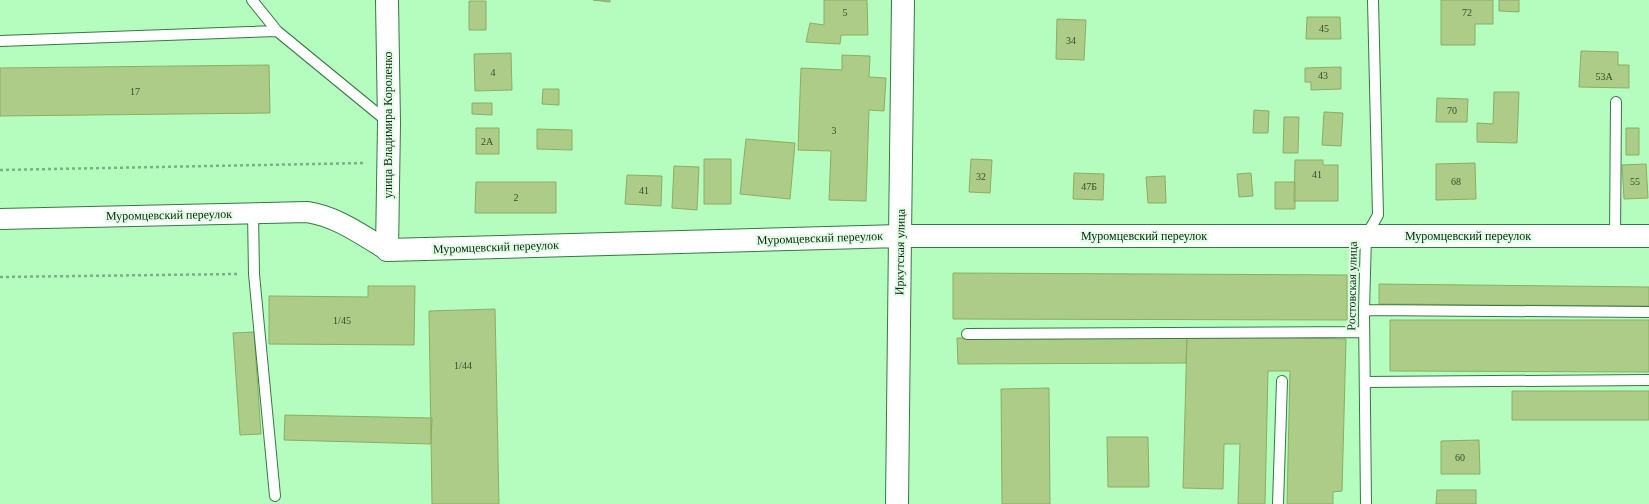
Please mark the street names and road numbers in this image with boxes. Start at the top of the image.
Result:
street label: улица Владимира Короленко [381,51,395,199]
street label: Муромцевский переулок [106,207,232,223]
street label: Иркутская улица [892,208,908,295]
street label: Муромцевский переулок [757,229,883,247]
street label: Муромцевский переулок [1081,229,1207,243]
street label: Муромцевский переулок [1405,229,1531,243]
street label: Муромцевский переулок [433,238,559,256]
street label: Ростовская улица [1344,241,1360,331]

